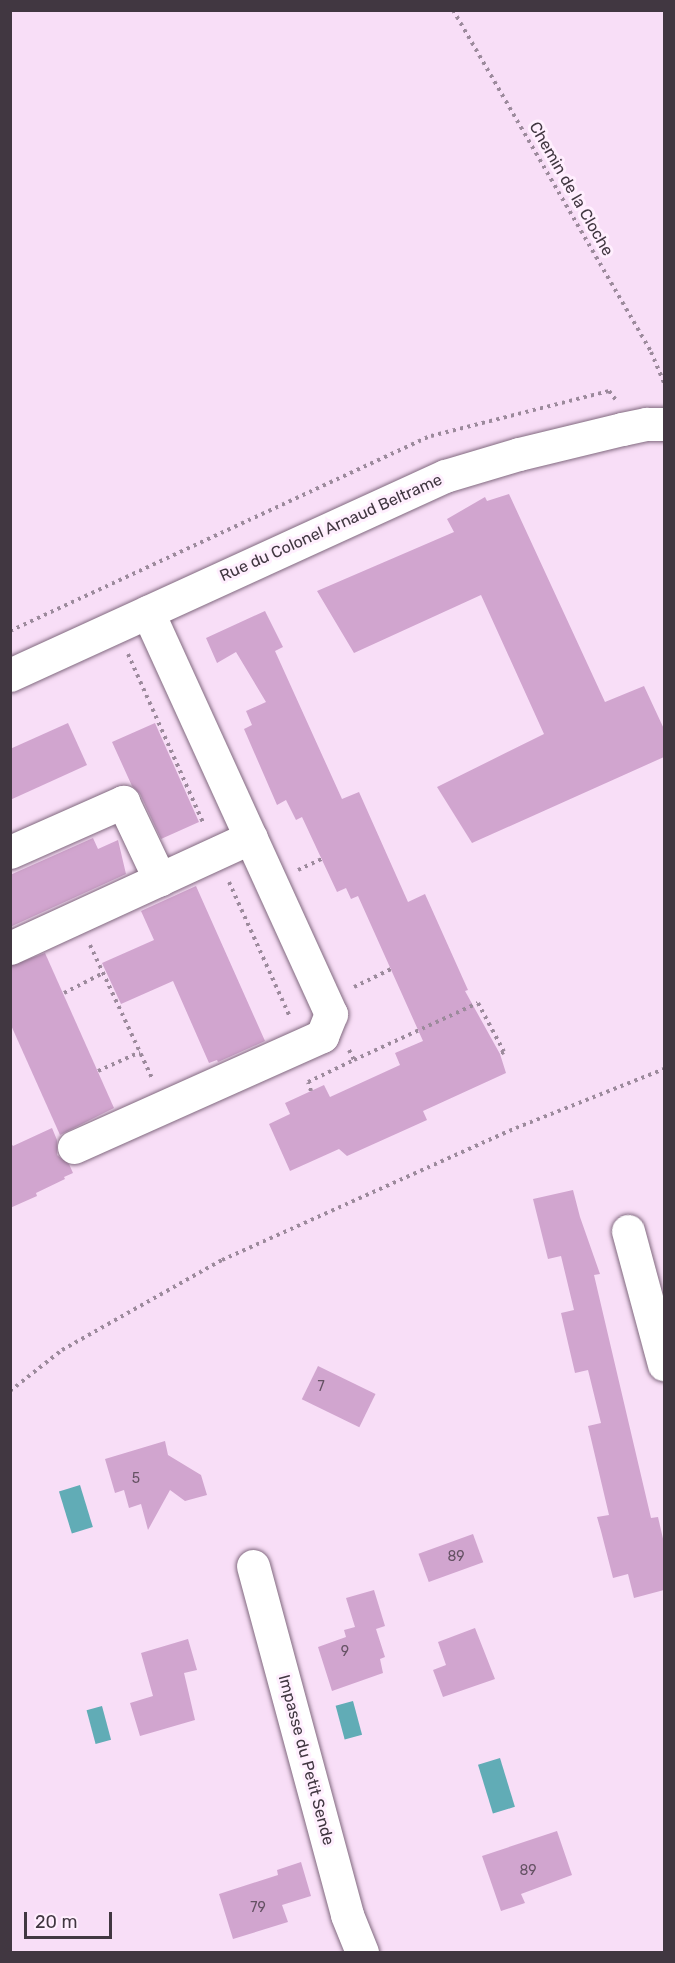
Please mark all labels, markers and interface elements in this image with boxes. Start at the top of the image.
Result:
street label: Chemin de la Cloche [525,119,617,259]
street label: Rue du Colonel Arnaud Beltrame [217,470,445,586]
house number: 7 [317,1379,325,1395]
house number: 5 [132,1471,140,1487]
house number: 89 [447,1549,465,1565]
house number: 9 [341,1644,349,1660]
street label: Impasse du Petit Sende [274,1673,338,1847]
house number: 89 [519,1863,537,1879]
scale bar [27,1900,116,1938]
house number: 79 [250,1900,266,1916]
text: 20 m [35,1911,77,1933]

